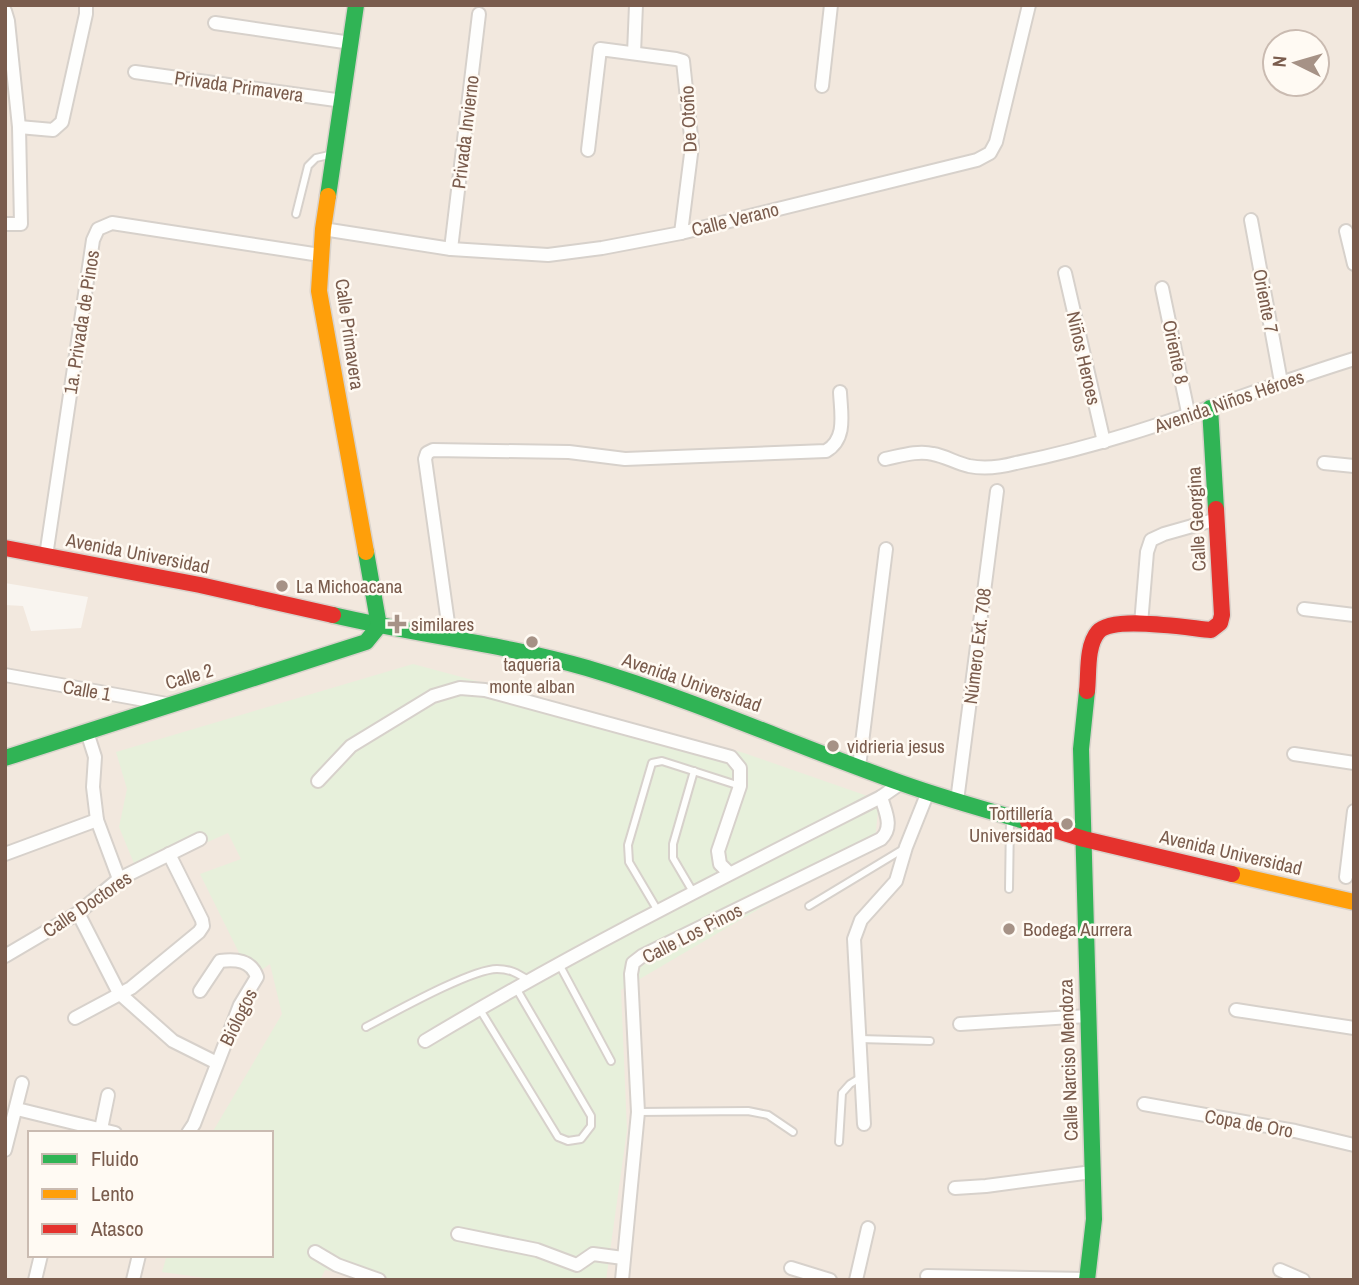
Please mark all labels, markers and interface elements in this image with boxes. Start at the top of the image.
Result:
north arrow [1261,28,1331,98]
text: N [1266,55,1293,68]
street label: Privada Primavera [173,64,305,108]
street label: Privada Invierno [445,74,485,190]
street label: De Otoño [673,85,703,153]
street label: Calle Verano [689,196,781,242]
street label: 1a. Privada de Pinos [57,248,105,396]
street label: Oriente 7 [1247,267,1285,336]
street label: Calle Primavera [329,277,371,391]
street label: Niños Heroes [1061,309,1107,408]
street label: Oriente 8 [1157,318,1195,386]
street label: Avenida Niños Héroes [1150,363,1307,439]
street label: Calle Georgina [1180,466,1212,572]
street label: Avenida Universidad [63,526,212,580]
place label: La Michoacana [296,573,403,599]
marker: La Michoacana [274,578,290,594]
street label: Número Ext. 708 [957,586,997,706]
place label: similares [411,611,474,637]
marker: similares [389,616,405,632]
marker: taqueria monte alban [524,634,540,650]
street label: Avenida Universidad [618,646,765,718]
place label: taqueria monte alban [489,651,575,699]
street label: Calle 2 [162,656,216,696]
street label: Calle 1 [61,673,113,707]
place label: vidrieria jesus [847,733,945,759]
marker: vidrieria jesus [825,738,841,754]
place label: Tortillería Universidad [969,800,1053,848]
marker: Tortillería Universidad [1059,816,1075,832]
street label: Avenida Universidad [1156,823,1305,881]
street label: Calle Doctores [37,865,137,943]
street label: Calle Los Pinos [637,897,747,969]
place label: Bodega Aurrera [1023,916,1132,942]
marker: Bodega Aurrera [1001,921,1017,937]
street label: Calle Narciso Mendoza [1052,978,1084,1141]
street label: Biólogos [213,984,263,1050]
street label: Copa de Oro [1203,1102,1295,1144]
legend [28,1131,273,1257]
text: Fluido [91,1144,139,1173]
text: Lento [91,1179,134,1208]
text: Atasco [90,1214,144,1243]

